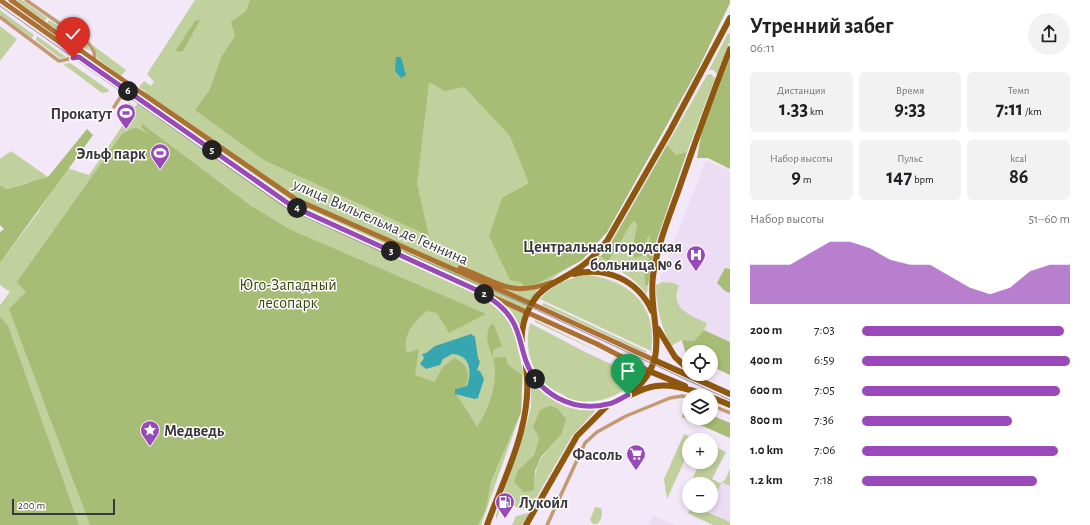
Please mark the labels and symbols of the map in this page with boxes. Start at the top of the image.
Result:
pin [56,17,90,58]
pin: 6 [118,81,138,101]
sports icon: Прокатут [115,102,137,130]
place label: Прокатут [50,106,113,123]
pin: 5 [202,140,222,160]
sports icon: Эльф парк [149,142,171,170]
place label: Эльф парк [76,146,146,162]
street label: улица Вильгельма де Геннина [289,176,471,269]
pin: 4 [287,198,307,218]
place label: Центральная городская больница № 6 [523,239,682,273]
pin: 3 [381,241,401,261]
hospital icon: Центральная городская больница № 6 [685,244,707,272]
park label: Юго-Западный лесопарк [239,277,337,311]
pin: 2 [474,284,494,304]
pin [611,354,645,395]
pin: 1 [525,369,545,389]
place icon: Медведь [139,419,161,447]
place label: Медведь [164,423,225,439]
supermarket icon: Фасоль [625,443,647,471]
place label: Фасоль [572,447,623,463]
fuel station icon: Лукойл [494,491,516,519]
place label: Лукойл [519,495,568,512]
scale bar [12,497,115,516]

